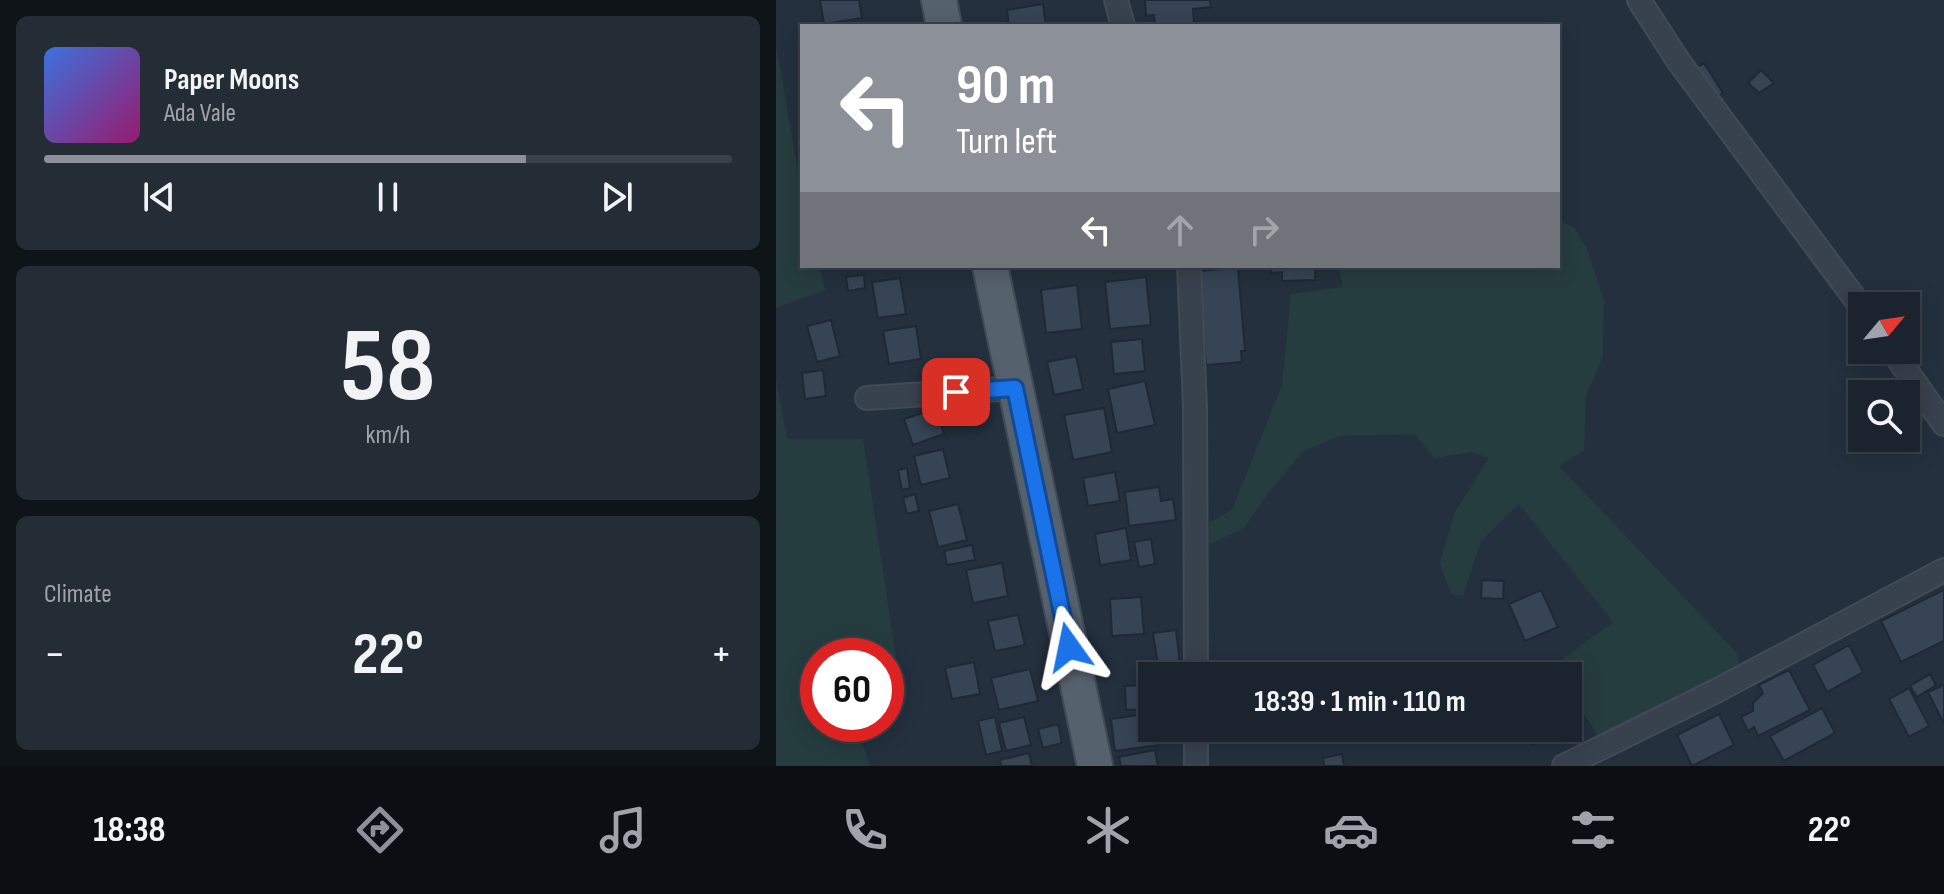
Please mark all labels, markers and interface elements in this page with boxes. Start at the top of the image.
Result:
text: 90 m [956,53,1055,120]
icon: left [824,56,928,160]
text: Paper Moons [164,62,299,98]
text: Ada Vale [164,98,236,129]
text: Turn left [956,121,1057,164]
icon: previous [137,175,181,219]
icon: pause [366,175,410,219]
icon: next [595,175,639,219]
icon: left [1074,208,1118,252]
icon: ahead [1158,208,1202,252]
icon: right [1242,208,1286,252]
north arrow [1848,292,1920,364]
map controls [1848,292,1920,452]
text: 58 [341,305,435,430]
pin [922,358,990,426]
icon: arrive [934,370,978,414]
button: search [1848,380,1920,452]
text: km/h [366,420,410,451]
text: Climate [44,579,112,610]
position arrow [1027,605,1111,689]
text: 22° [352,619,424,691]
text: − [44,628,66,681]
text: + [710,628,732,681]
speed limit sign: 60 [800,638,904,742]
text: 18:39 · 1 min · 110 m [1254,684,1466,720]
icon: directions [352,802,408,858]
icon: music [595,802,651,858]
icon: phone [837,802,893,858]
icon: climate [1080,802,1136,858]
icon: car [1323,802,1379,858]
icon: filters [1565,802,1621,858]
text: 18:38 [93,809,166,852]
text: 22° [1808,809,1851,852]

